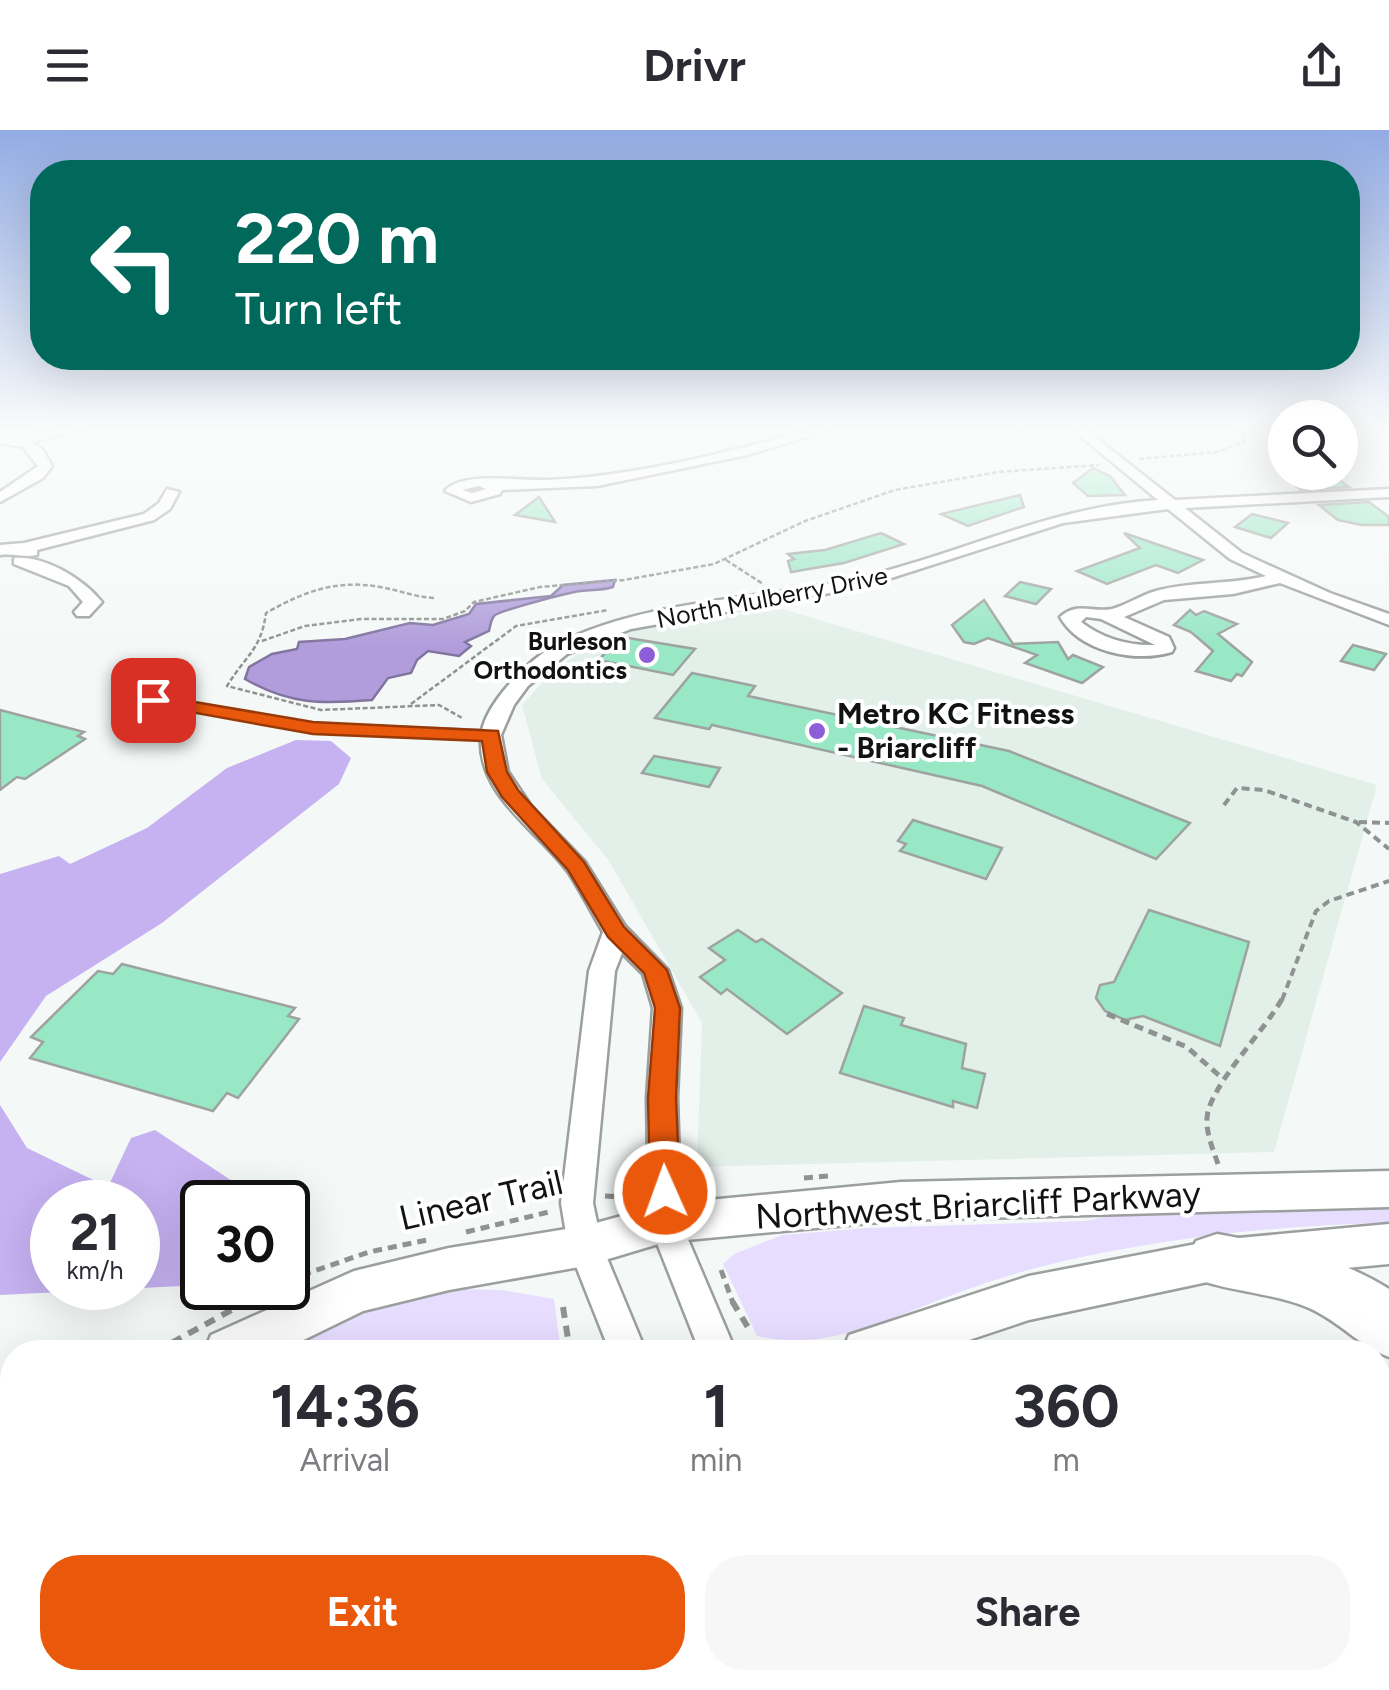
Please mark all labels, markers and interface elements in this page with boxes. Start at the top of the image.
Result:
icon: menu [40,38,95,93]
text: Drivr [643,38,746,92]
icon: share [1294,38,1349,93]
text: 220 m [235,196,439,281]
icon: left [70,200,200,330]
text: Turn left [235,281,402,335]
map controls [1268,400,1358,490]
button: search [1268,400,1358,490]
street label: North Mulberry Drive [654,560,890,634]
place label: Burleson Orthodontics [474,626,627,685]
marker: Burleson Orthodontics [636,644,658,666]
pin [111,658,196,743]
icon: arrive [126,673,181,728]
place label: Metro KC Fitness - Briarcliff [837,695,1074,766]
marker: Metro KC Fitness - Briarcliff [806,720,828,742]
position arrow [613,1140,717,1244]
street label: Linear Trail [395,1161,567,1239]
street label: Northwest Briarcliff Parkway [754,1172,1202,1238]
speed limit sign: 30 [180,1180,310,1310]
text: 21 [70,1202,120,1263]
text: km/h [66,1255,124,1285]
text: 14:36 [270,1370,420,1442]
text: 1 [704,1370,729,1442]
text: 360 [1013,1370,1120,1442]
text: Arrival [300,1441,390,1479]
text: min [690,1441,742,1479]
text: m [1053,1441,1080,1479]
button: Exit [40,1555,685,1670]
button: Share [705,1555,1350,1670]

